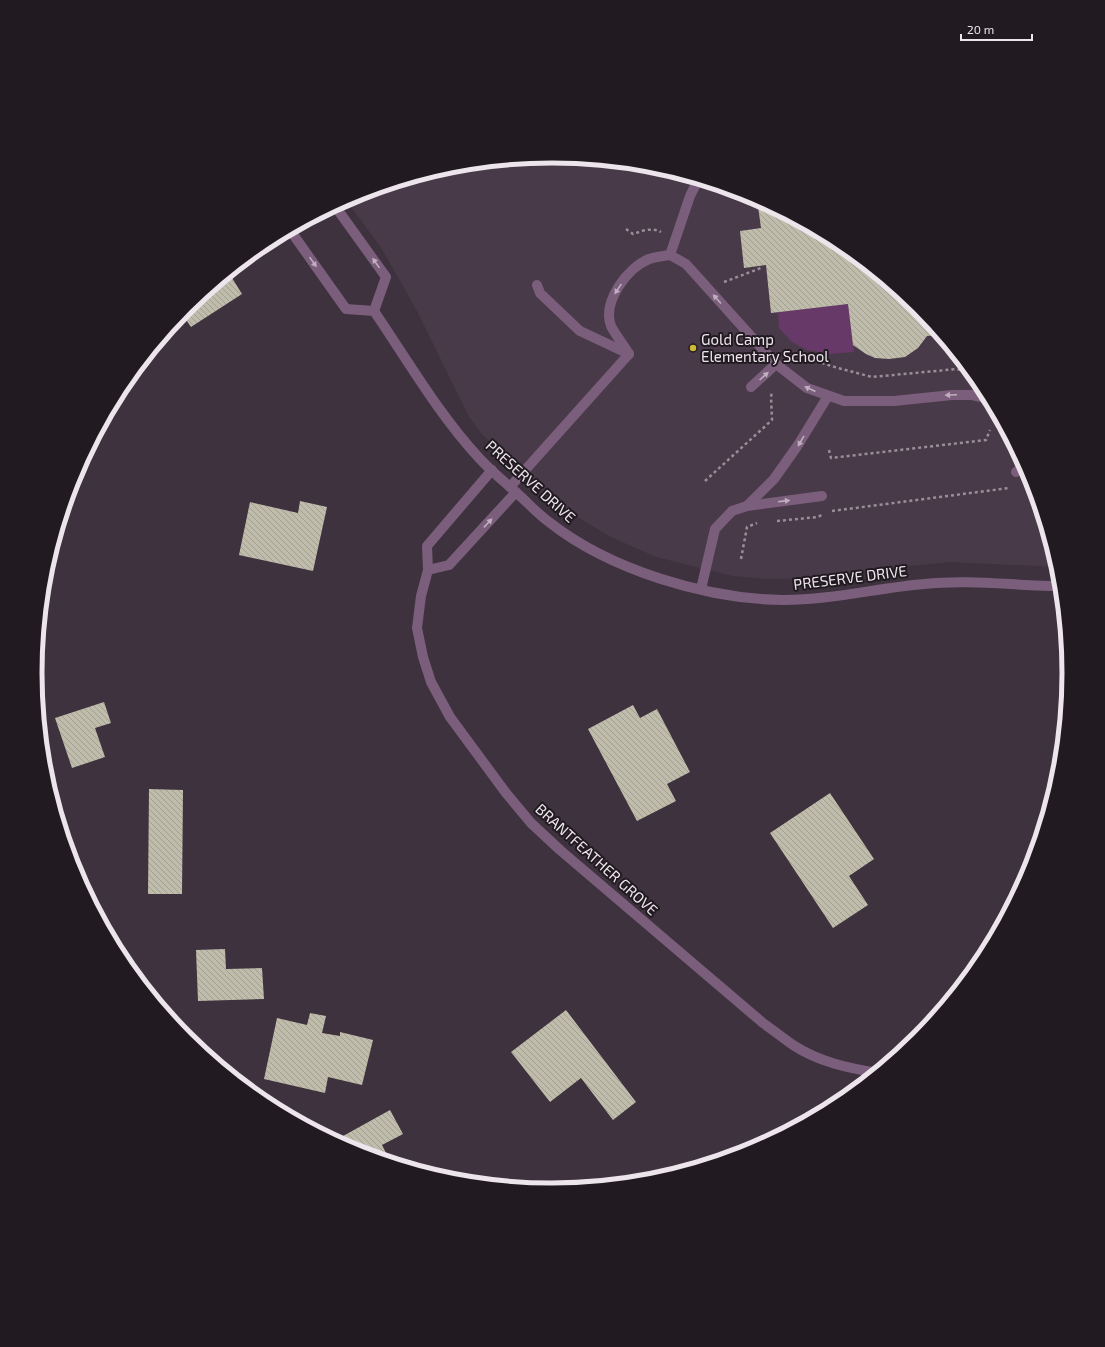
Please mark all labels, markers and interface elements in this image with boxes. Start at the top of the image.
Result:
scale bar [961,16,1032,42]
text: 20 m [967,22,994,36]
one-way arrow [308,256,317,267]
one-way arrow [372,258,380,269]
one-way arrow [614,284,622,294]
one-way arrow [713,294,722,304]
place label: Gold Camp Elementary School [701,330,829,365]
marker: Gold Camp Elementary School [688,343,698,353]
one-way arrow [759,371,769,380]
one-way arrow [804,386,816,392]
one-way arrow [945,392,957,399]
one-way arrow [797,435,804,447]
street label: PRESERVE DRIVE [483,436,579,526]
one-way arrow [778,498,790,504]
one-way arrow [483,518,492,528]
street label: PRESERVE DRIVE [792,561,908,593]
street label: BRANTFEATHER GROVE [532,799,662,919]

